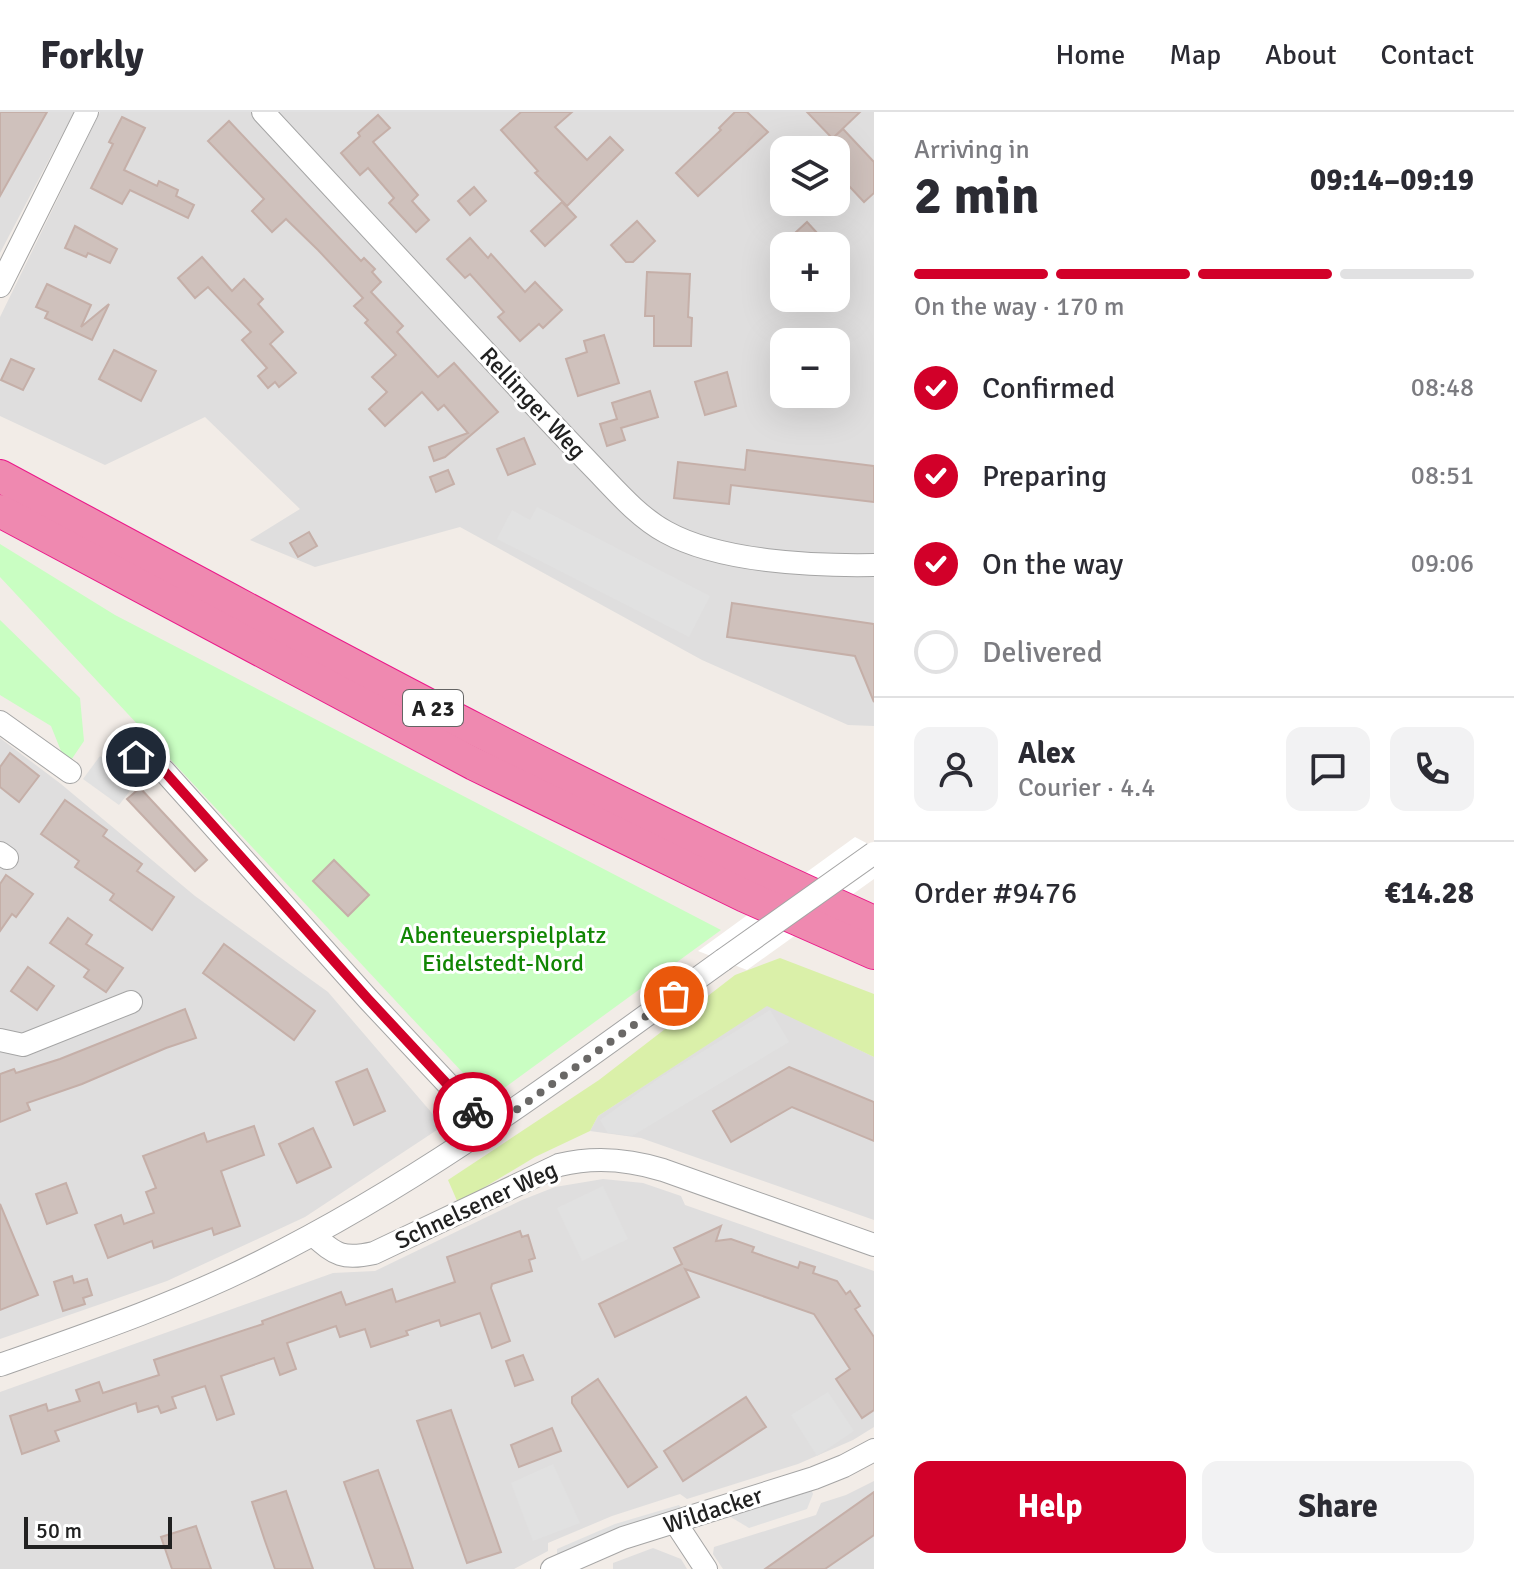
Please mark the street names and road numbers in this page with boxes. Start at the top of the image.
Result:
street label: Rellinger Weg [473,341,593,465]
road number: A 23 [403,690,463,726]
street label: Schnelsener Weg [390,1154,562,1256]
street label: Wildacker [660,1480,766,1540]

